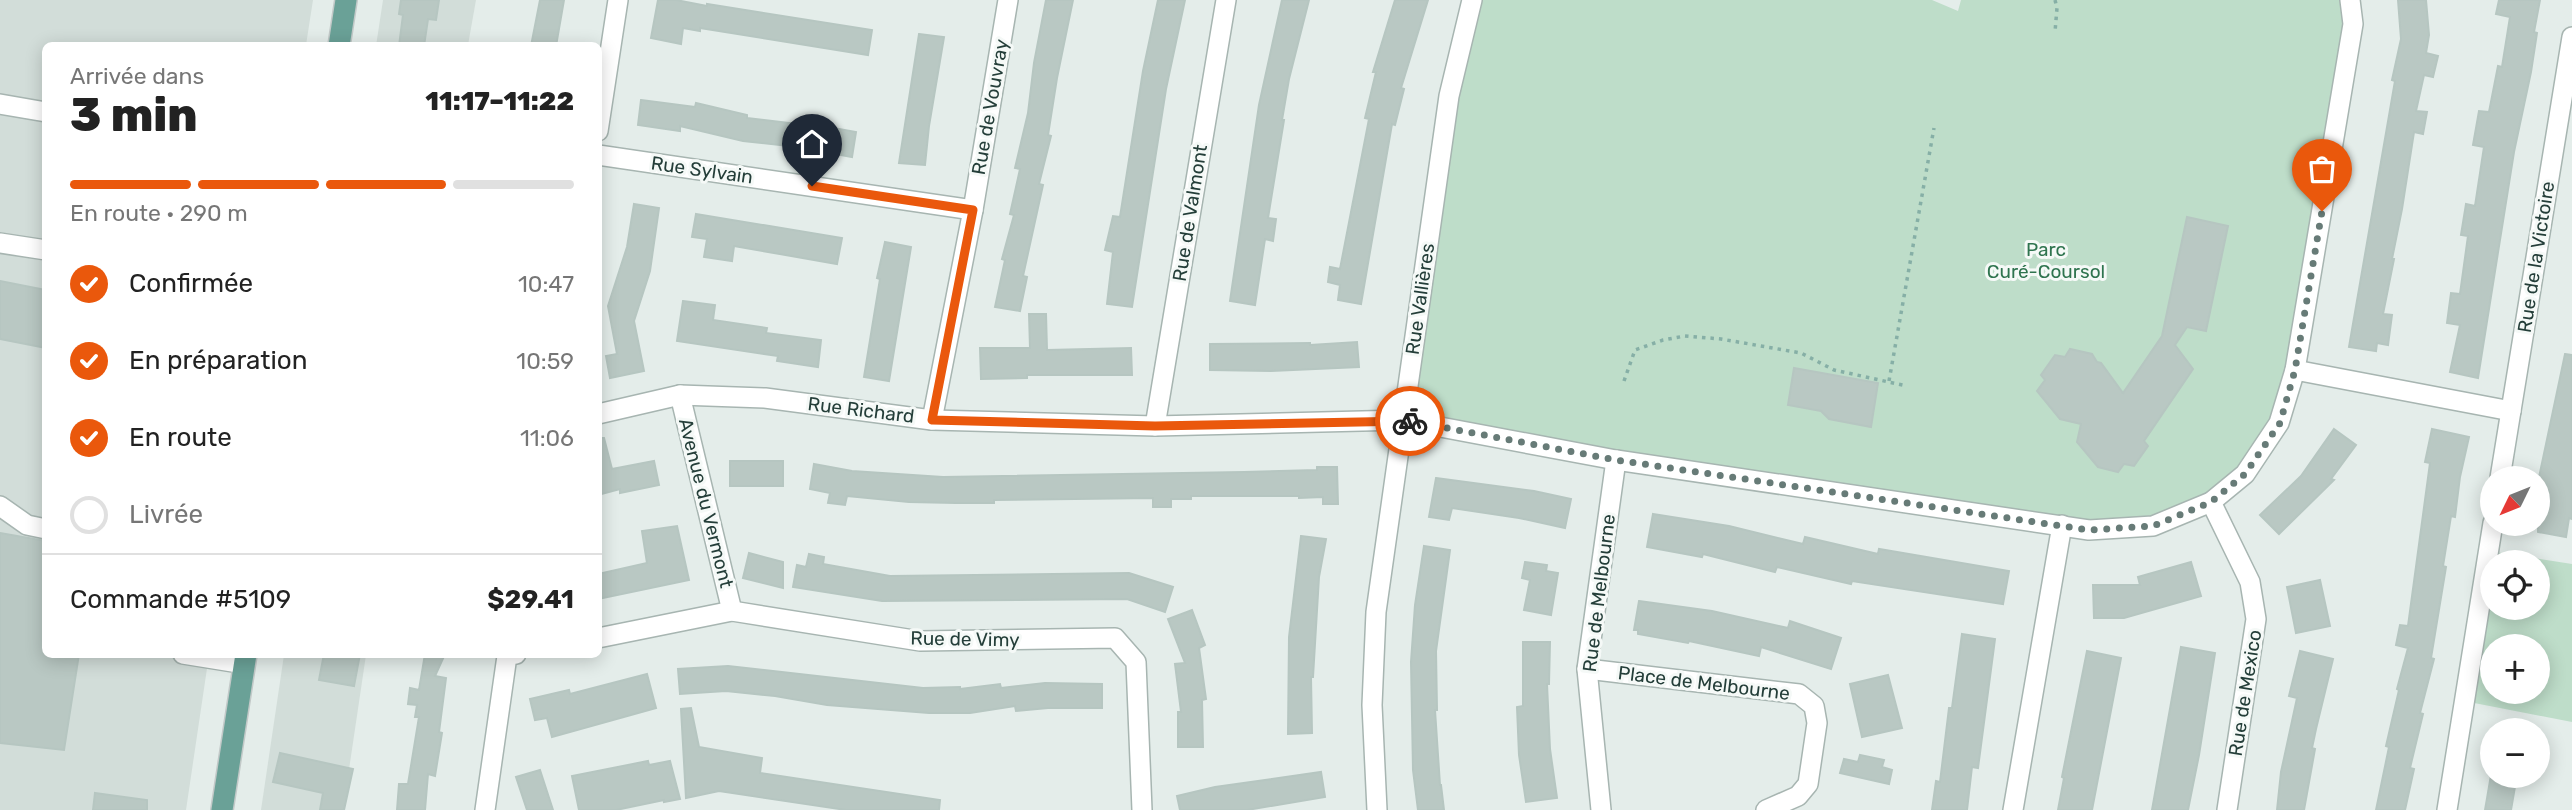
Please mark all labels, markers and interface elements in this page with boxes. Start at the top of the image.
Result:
street label: Rue de Vouvray [967,37,1013,177]
text: Arrivée dans [70,62,204,90]
text: 11:17–11:22 [425,86,574,117]
text: 3 min [70,88,198,143]
pin [782,114,842,186]
icon: home [793,125,831,163]
pin [2292,139,2352,211]
street label: Rue de Valmont [1168,142,1212,283]
icon: bag [2303,150,2341,188]
street label: Rue Sylvain [649,151,755,189]
street label: Rue de la Victoire [2513,180,2559,334]
text: En route · 290 m [70,199,248,227]
park label: Parc Curé-Coursol [1987,238,2105,283]
street label: Rue Vallières [1401,242,1439,356]
icon: check [70,265,108,303]
text: Confirmée [129,268,253,299]
text: 10:47 [518,270,574,298]
icon: check [70,342,108,380]
text: En préparation [129,345,307,376]
text: 10:59 [516,347,574,375]
courier [1375,386,1445,456]
street label: Rue Richard [806,392,916,428]
icon: bike [1391,402,1429,440]
street label: Avenue du Vermont [674,416,738,591]
icon: check [70,419,108,457]
text: En route [129,422,232,453]
text: 11:06 [520,424,574,452]
north arrow [2480,466,2550,536]
map controls [2480,466,2550,788]
text: Livrée [129,499,203,530]
street label: Rue de Melbourne [1578,513,1620,673]
button: locate [2480,550,2550,620]
text: Commande #5109 [70,584,291,615]
text: $29.41 [487,584,574,615]
street label: Rue de Vimy [910,627,1020,651]
street label: Rue de Mexico [2224,628,2266,758]
button: + [2480,634,2550,704]
street label: Place de Melbourne [1617,661,1791,705]
button: − [2480,718,2550,788]

